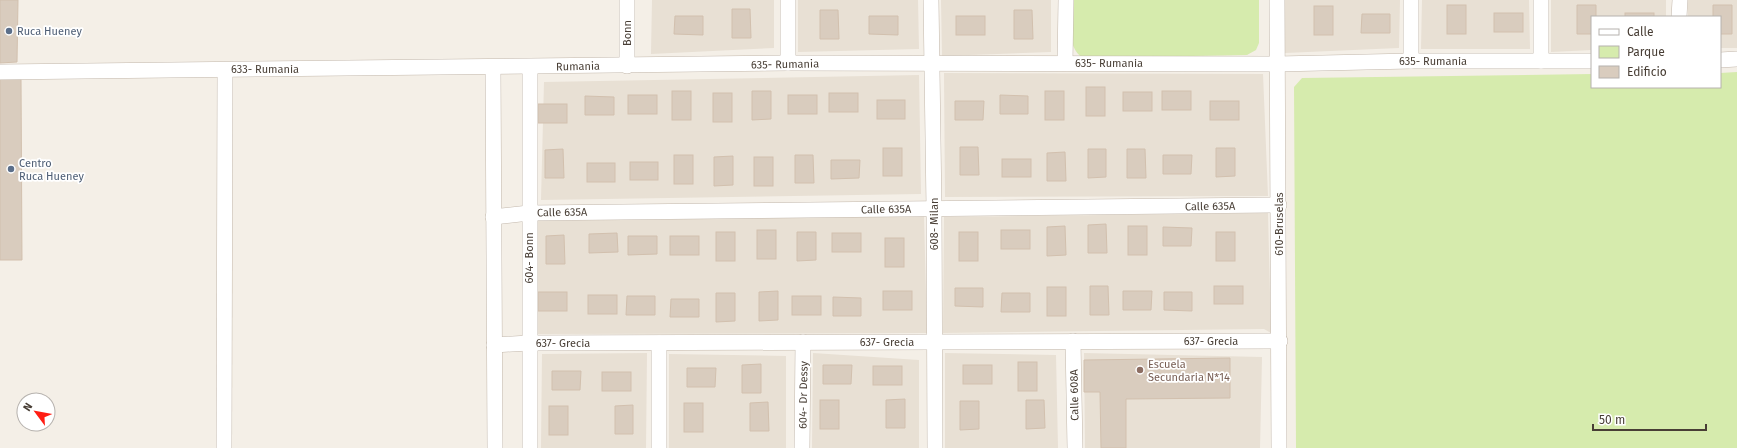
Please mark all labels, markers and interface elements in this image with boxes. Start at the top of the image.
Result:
legend [1591,16,1721,88]
street label: Bonn [621,20,634,46]
place label: Ruca Hueney [17,25,82,38]
text: Calle [1627,25,1654,39]
marker: Ruca Hueney [4,26,14,36]
text: Parque [1627,45,1665,59]
street label: 635- Rumania [1399,55,1467,68]
street label: 635- Rumania [751,57,819,72]
street label: 635- Rumania [1075,57,1143,70]
street label: Rumania [556,60,600,73]
street label: 633- Rumania [231,63,299,76]
text: Edificio [1627,65,1667,79]
place label: Centro Ruca Hueney [19,157,84,183]
marker: Centro Ruca Hueney [6,164,16,174]
street label: 610-Bruselas [1273,192,1286,256]
street label: 608- Milan [928,198,941,250]
street label: Calle 635A [1185,200,1236,213]
street label: Calle 635A [861,203,912,216]
street label: Calle 635A [537,206,588,219]
street label: 604- Bonn [523,232,536,284]
street label: 637- Grecia [1184,335,1238,348]
street label: 637- Grecia [860,336,914,349]
street label: 637- Grecia [536,337,590,350]
place label: Escuela Secundaria N*14 [1148,358,1230,384]
street label: 604- Dr Dessy [796,360,811,429]
marker: Escuela Secundaria N*14 [1135,365,1145,375]
street label: Calle 608A [1068,368,1081,421]
north arrow [16,392,56,432]
text: N [20,400,35,414]
scale bar [1593,406,1706,432]
text: 50 m [1599,413,1625,427]

